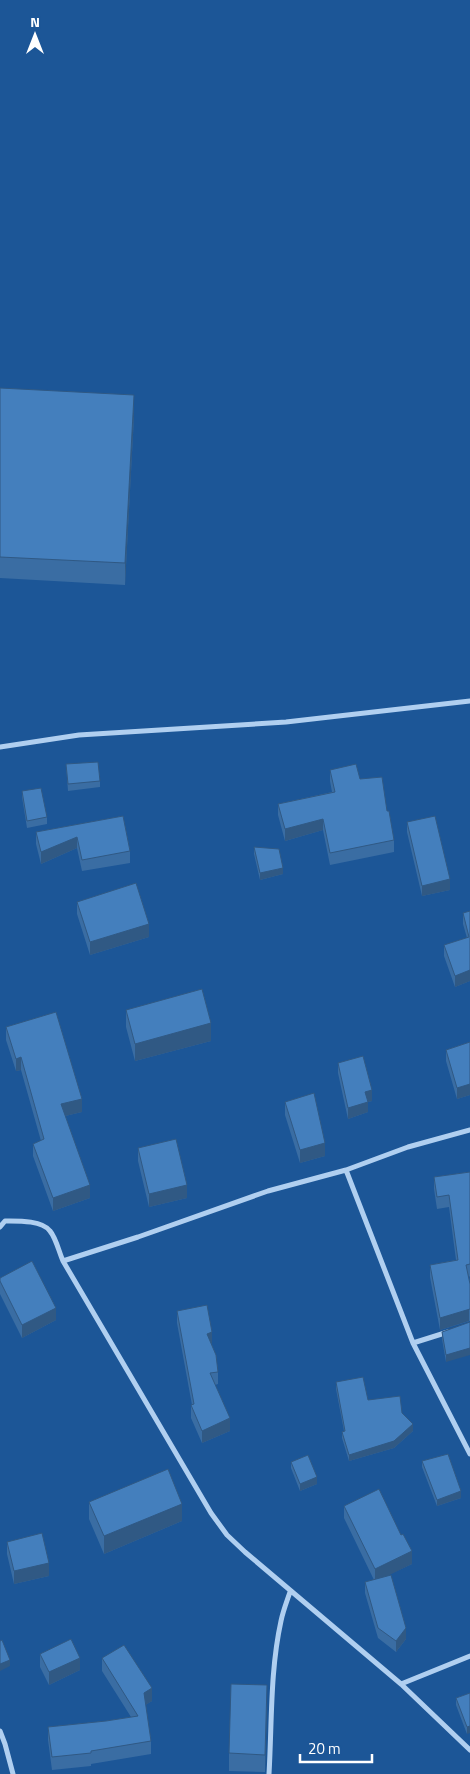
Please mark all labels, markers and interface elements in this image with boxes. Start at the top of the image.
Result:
north arrow [10,10,60,60]
text: N [30,11,40,32]
scale bar [300,1732,372,1764]
text: 20 m [308,1737,341,1760]

